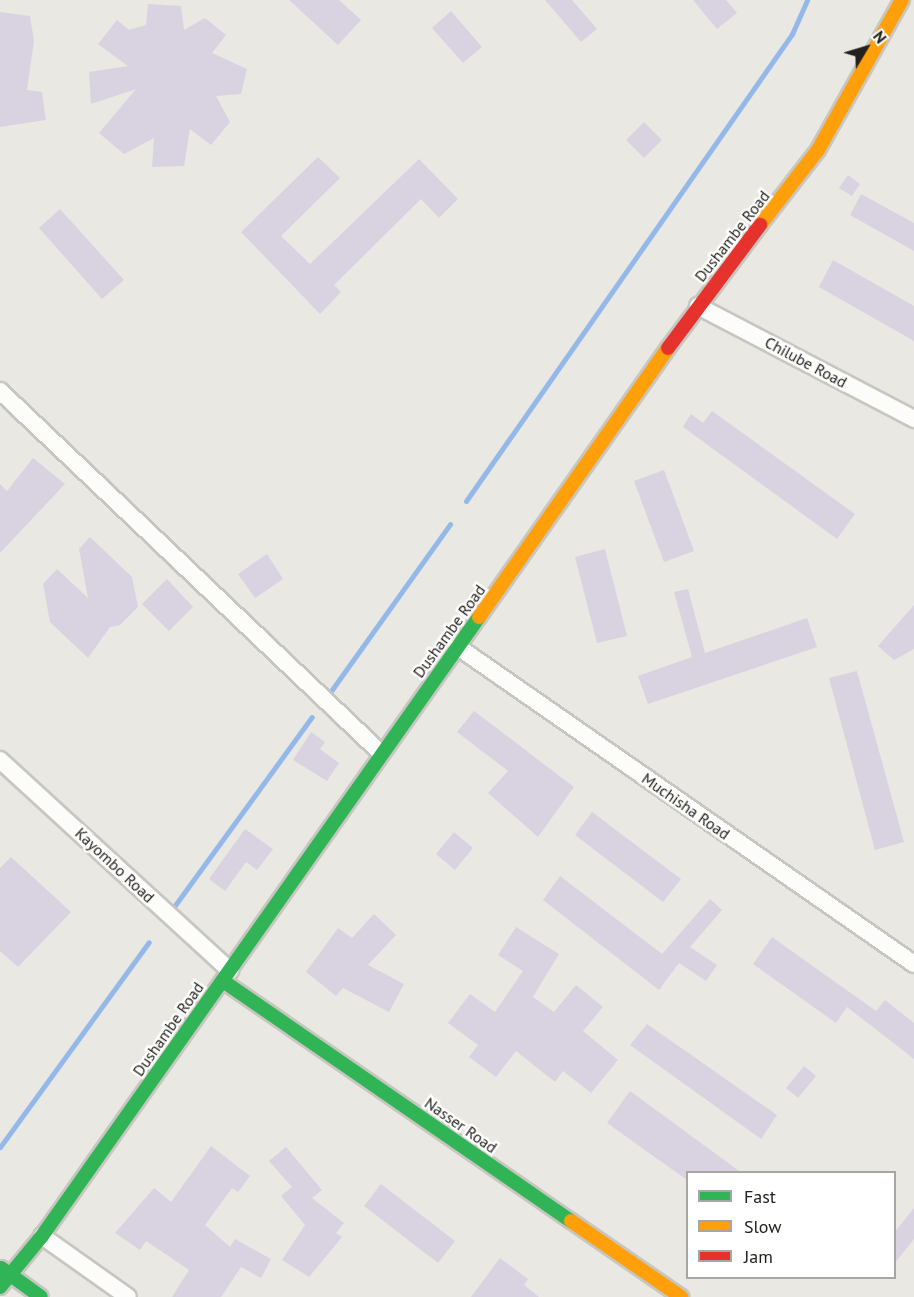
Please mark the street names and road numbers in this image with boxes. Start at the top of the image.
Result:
street label: Dushambe Road [690,187,774,285]
street label: Chilube Road [762,332,850,392]
street label: Dushambe Road [409,581,489,681]
street label: Muchisha Road [638,769,734,843]
street label: Kayombo Road [71,823,159,907]
street label: Dushambe Road [128,978,208,1080]
street label: Nasser Road [421,1093,501,1157]

